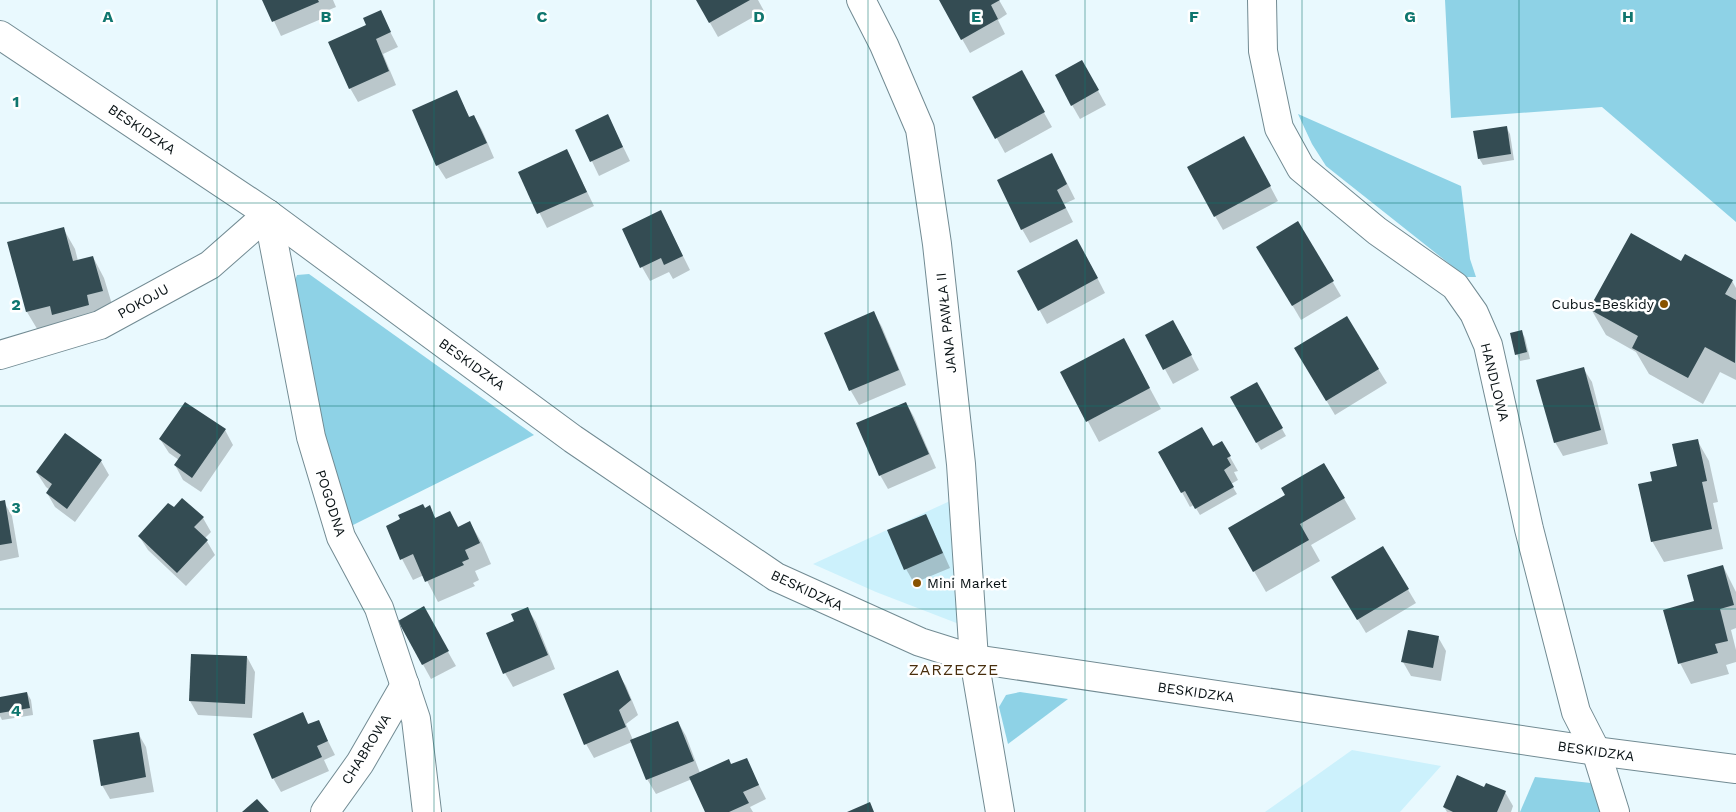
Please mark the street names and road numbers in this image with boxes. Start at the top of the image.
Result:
street label: BESKIDZKA [105,101,179,157]
street label: JANA PAWŁA II [933,272,959,374]
street label: POKOJU [115,280,171,322]
street label: BESKIDZKA [436,335,508,393]
street label: HANDLOWA [1478,341,1512,423]
street label: POGODNA [313,468,349,538]
street label: BESKIDZKA [768,566,846,614]
street label: BESKIDZKA [1156,679,1236,705]
street label: CHABROWA [338,711,394,787]
street label: BESKIDZKA [1556,738,1636,764]

